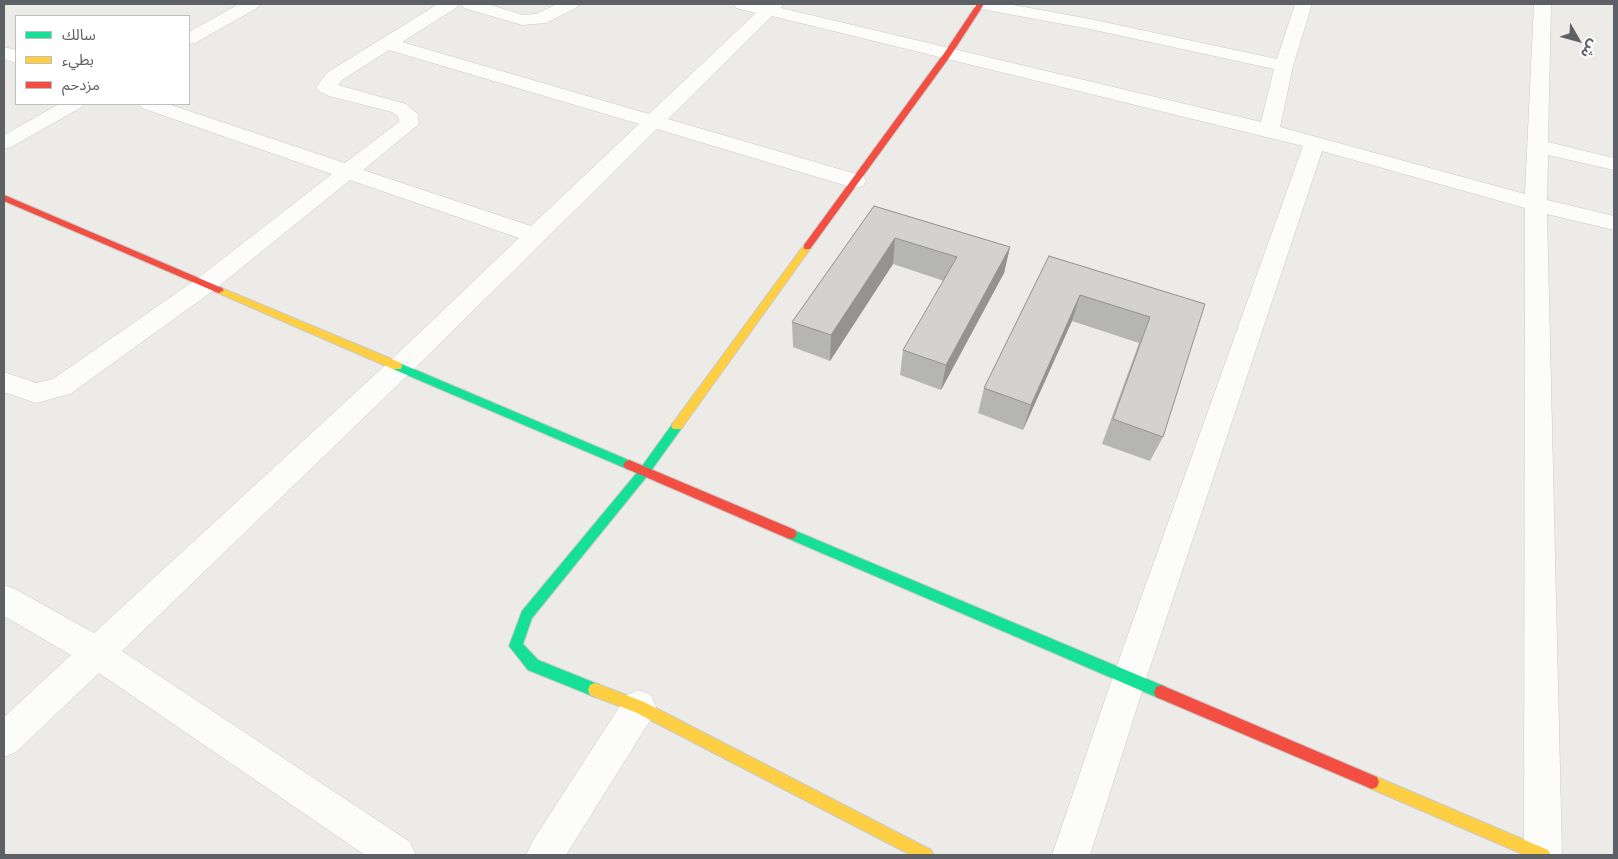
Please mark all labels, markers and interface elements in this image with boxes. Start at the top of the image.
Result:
legend [15,15,190,105]
north arrow [1553,15,1603,65]
text: سالك [62,25,96,43]
text: ش [1578,37,1603,62]
text: بطيء [62,50,94,68]
text: مزدحم [62,75,100,93]

